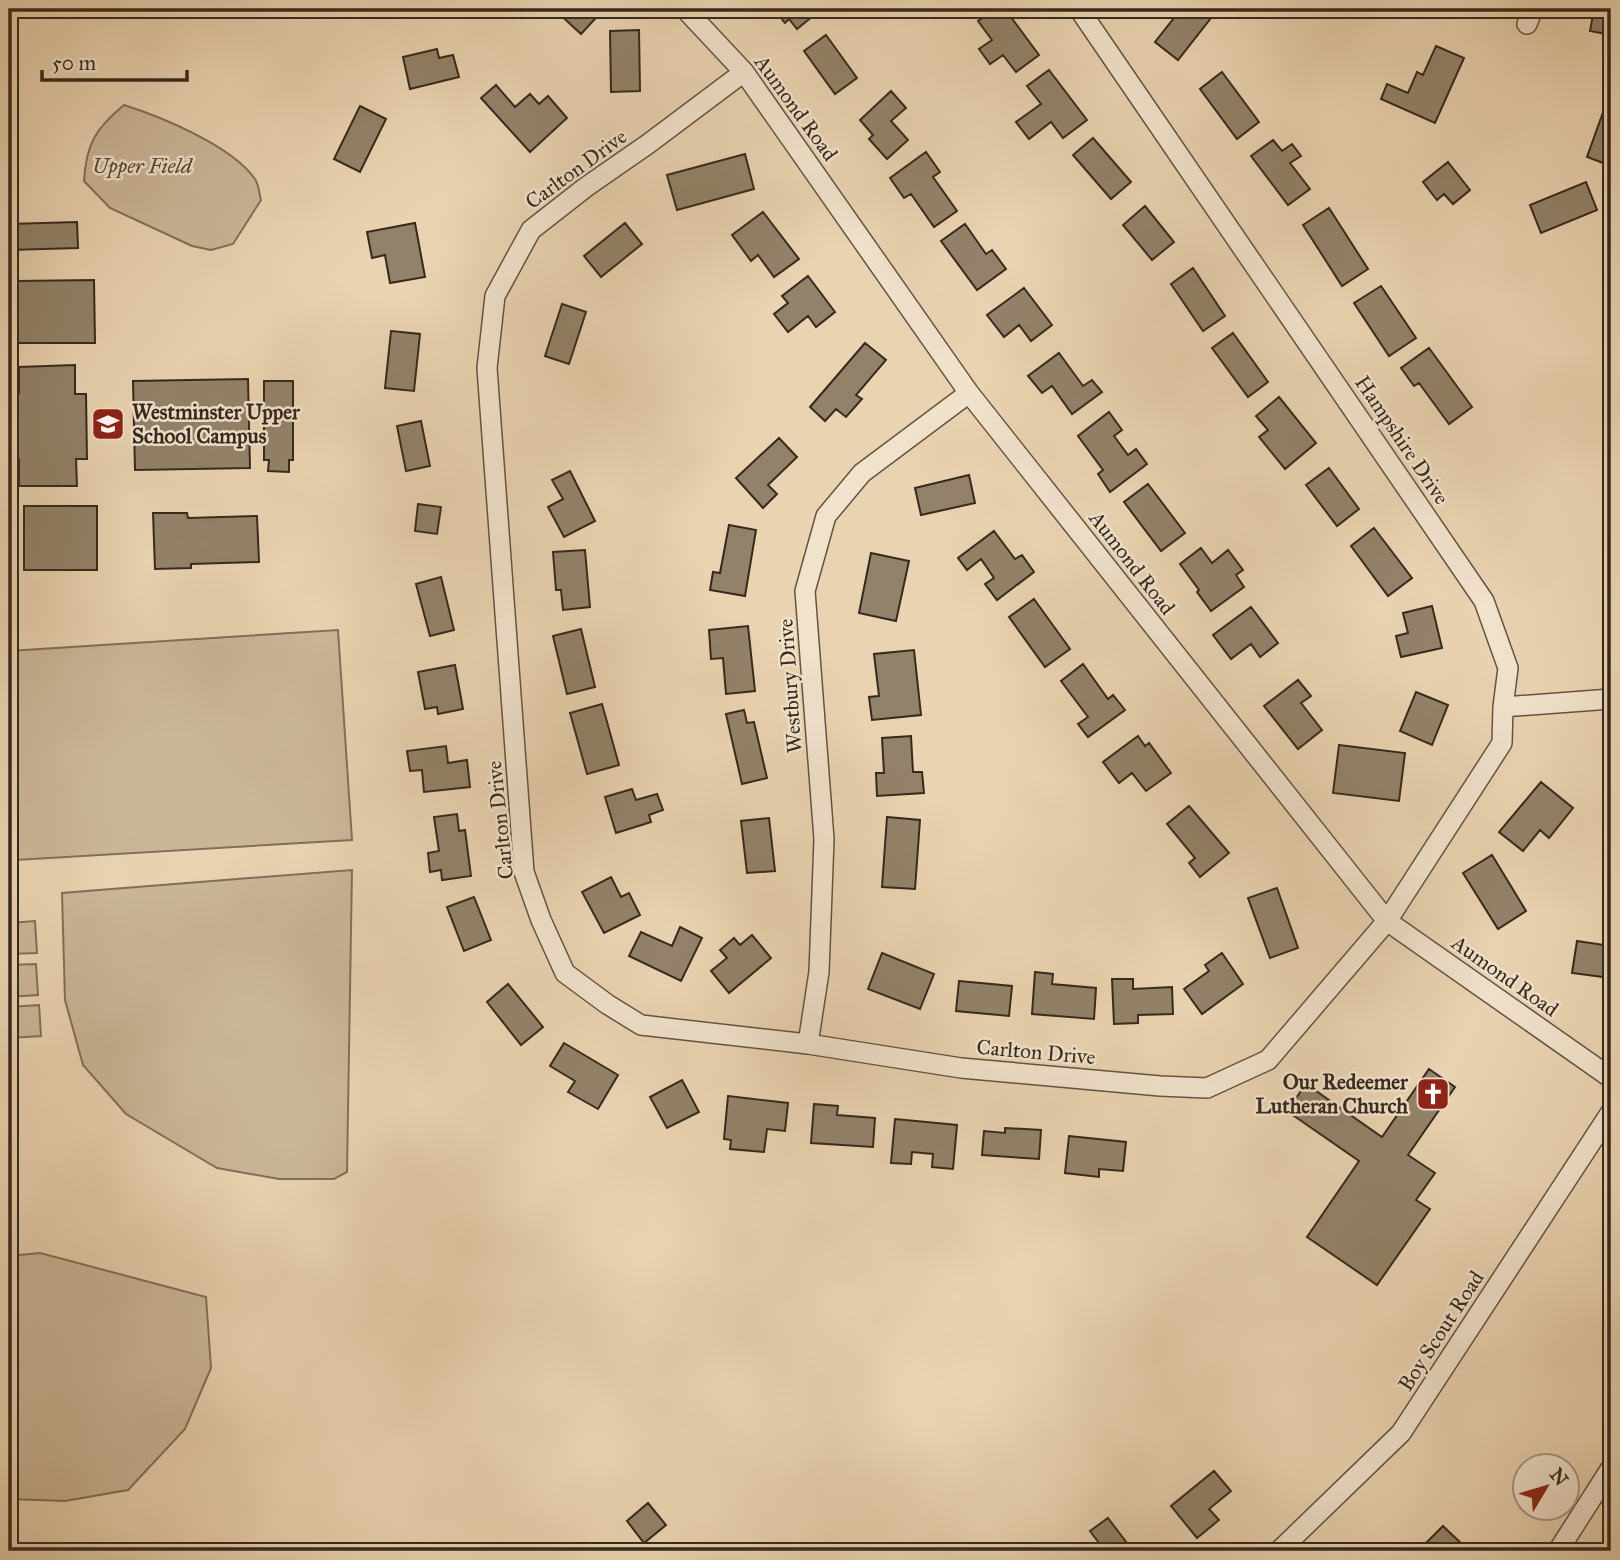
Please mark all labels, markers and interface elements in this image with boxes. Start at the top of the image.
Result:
scale bar [42,38,187,82]
street label: Aumond Road [748,49,843,166]
text: 50 m [52,50,97,76]
street label: Carlton Drive [520,123,632,215]
park label: Upper Field [92,153,194,179]
street label: Hampshire Drive [1349,371,1455,510]
place label: Westminster Upper School Campus [132,399,301,449]
school or university icon: Westminster Upper School Campus [89,405,127,443]
street label: Aumond Road [1083,505,1181,620]
street label: Westbury Drive [772,617,808,754]
street label: Carlton Drive [481,759,519,881]
street label: Aumond Road [1446,929,1564,1023]
street label: Carlton Drive [976,1034,1097,1070]
place label: Our Redeemer Lutheran Church [1256,1069,1409,1119]
church icon: Our Redeemer Lutheran Church [1414,1075,1452,1113]
street label: Boy Scout Road [1392,1266,1490,1396]
north arrow [1512,1452,1582,1522]
text: N [1545,1463,1573,1490]

